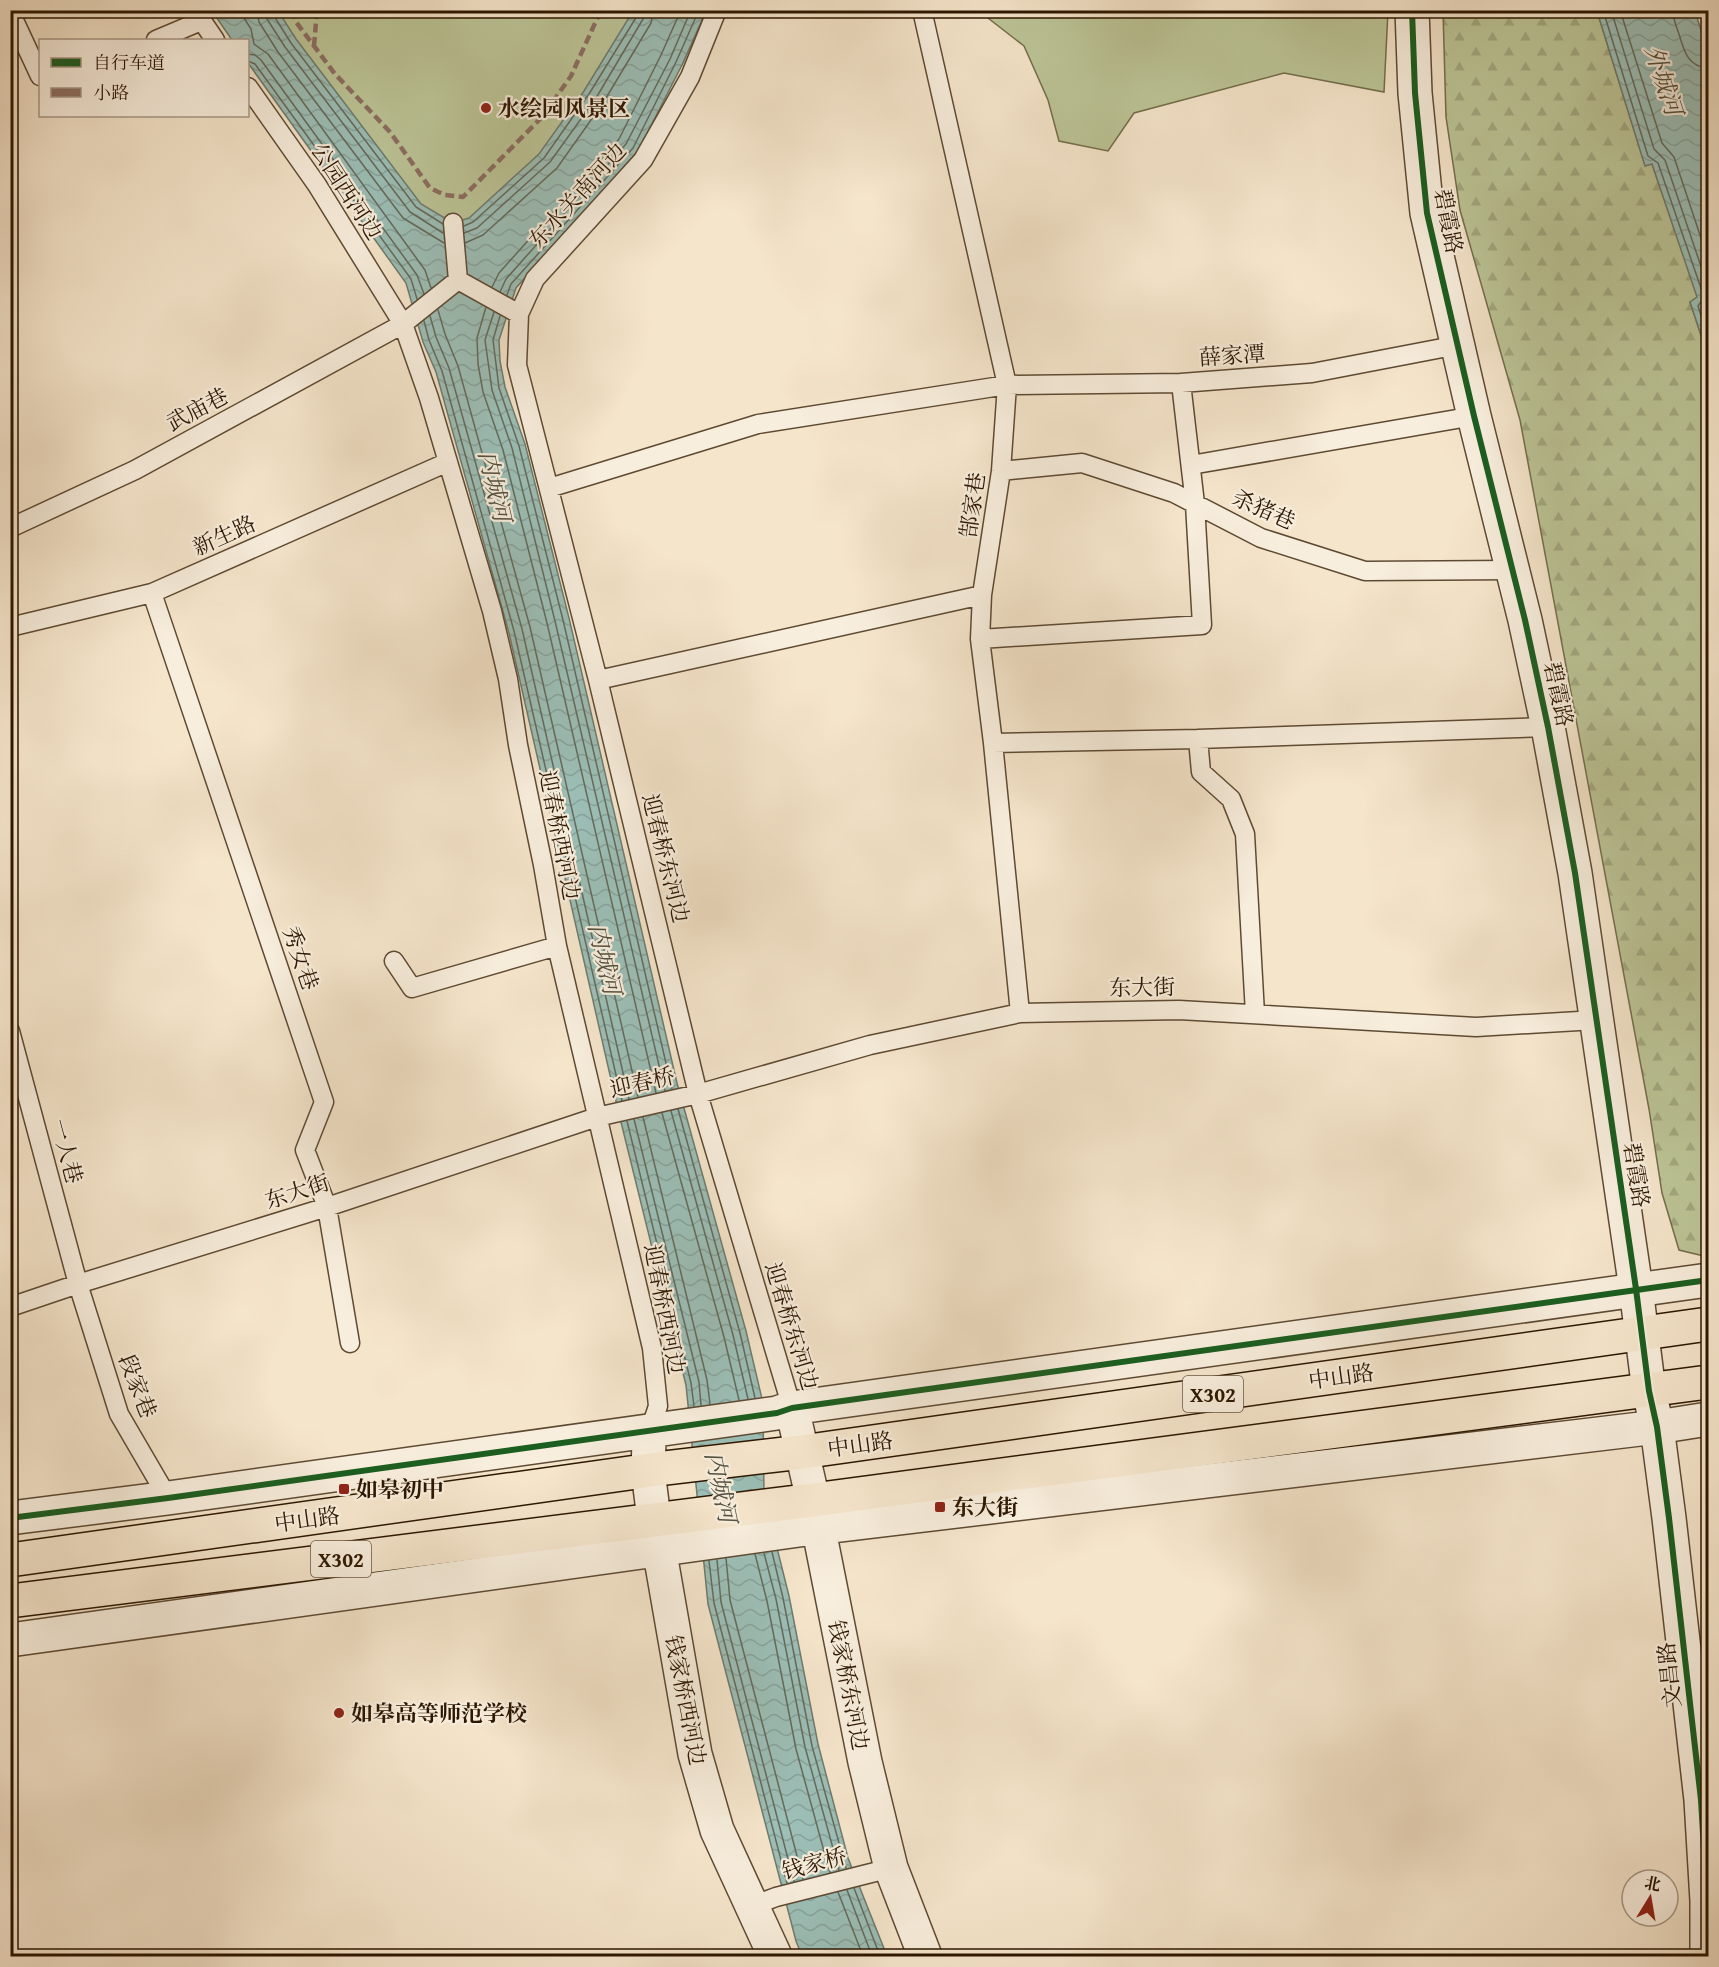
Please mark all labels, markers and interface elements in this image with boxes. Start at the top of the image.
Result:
legend [39,39,249,117]
water label: 外城河 [1636,40,1693,123]
text: 自行车道 [93,49,165,76]
text: 小路 [93,79,129,106]
place label: 水绘园风景区 [498,92,630,124]
marker: 水绘园风景区 [479,101,493,115]
street label: 东水关南河边 [521,135,633,255]
street label: 公园西河边 [304,136,390,246]
street label: 碧霞路 [1427,186,1471,256]
street label: 薛家潭 [1198,337,1266,373]
street label: 武庙巷 [160,379,234,439]
water label: 内城河 [470,447,521,529]
street label: 郜家巷 [952,470,992,540]
street label: 杀猪巷 [1227,481,1301,537]
street label: 新生路 [187,507,261,563]
street label: 碧霞路 [1536,658,1582,730]
street label: 迎春桥西河边 [532,767,588,903]
street label: 迎春桥东河边 [635,790,697,926]
water label: 内城河 [580,920,631,1002]
street label: 秀女巷 [275,922,327,994]
street label: 东大街 [1109,970,1175,1004]
street label: 迎春桥 [606,1059,678,1105]
street label: 一人巷 [43,1115,91,1187]
street label: 碧霞路 [1616,1140,1658,1210]
street label: 东大街 [261,1166,333,1216]
street label: 迎春桥西河边 [637,1241,693,1377]
street label: 迎春桥东河边 [757,1258,827,1394]
street label: 段家巷 [111,1349,165,1423]
street label: 中山路 [1306,1356,1376,1396]
road number: X302 [1183,1376,1243,1412]
street label: 中山路 [825,1424,895,1464]
water label: 内城河 [696,1448,746,1530]
place label: 如皋初中 [356,1473,444,1505]
marker: 如皋初中 [337,1482,351,1496]
place label: 东大街 [952,1491,1018,1523]
street label: 中山路 [272,1499,342,1539]
marker: 东大街 [933,1500,947,1514]
road number: X302 [311,1541,371,1577]
street label: 钱家桥东河边 [821,1617,877,1753]
street label: 钱家桥西河边 [658,1632,714,1768]
street label: 文昌路 [1650,1641,1688,1709]
place label: 如皋高等师范学校 [351,1697,527,1729]
marker: 如皋高等师范学校 [332,1706,346,1720]
street label: 钱家桥 [778,1839,850,1887]
north arrow [1620,1868,1680,1928]
text: 北 [1643,1870,1663,1897]

